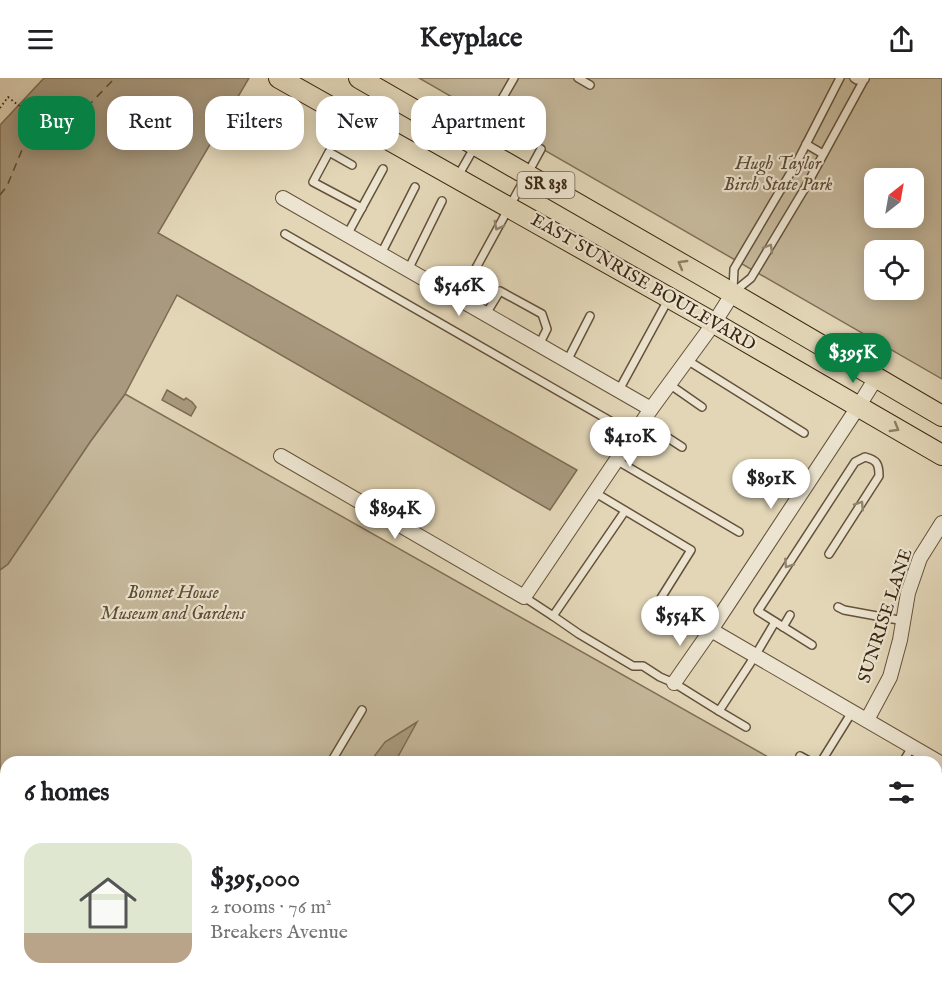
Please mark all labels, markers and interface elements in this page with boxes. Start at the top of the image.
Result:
text: Keyplace [420,22,522,56]
icon: menu [24,23,57,56]
icon: share [885,23,918,56]
chip: Buy [18,96,95,150]
chip: Rent [107,96,193,150]
chip: Filters [205,96,304,150]
chip: New [316,96,399,150]
chip: Apartment [411,96,546,150]
park label: Hugh Taylor Birch State Park [723,153,833,197]
north arrow [864,168,924,228]
map controls [864,168,924,300]
road number: SR 838 [518,172,574,198]
street label: EAST SUNRISE BOULEVARD [526,209,760,357]
one-way arrow [494,219,505,230]
button: locate [864,240,924,300]
one-way arrow [762,244,773,254]
one-way arrow [678,259,688,271]
pin: $546K [417,266,501,317]
text: $546K [434,273,484,298]
pin: $395K [811,333,895,384]
text: $395K [829,340,877,365]
pin: $410K [588,417,672,468]
one-way arrow [889,421,899,432]
text: $410K [604,424,656,449]
pin: $891K [729,459,813,510]
text: $891K [746,466,796,491]
pin: $894K [353,489,437,540]
text: $894K [369,496,421,521]
one-way arrow [853,501,865,511]
street label: SUNRISE LANE [853,546,919,686]
one-way arrow [784,558,796,568]
park label: Bonnet House Museum and Gardens [101,582,246,626]
pin: $554K [638,596,722,647]
text: $554K [655,603,705,628]
text: 6 homes [24,776,109,809]
icon: filters [885,776,918,809]
text: $395,000 [210,862,300,895]
icon: home [72,867,144,939]
icon: heart [885,887,918,920]
text: 2 rooms · 76 m² [210,895,331,920]
text: Breakers Avenue [210,920,348,945]

